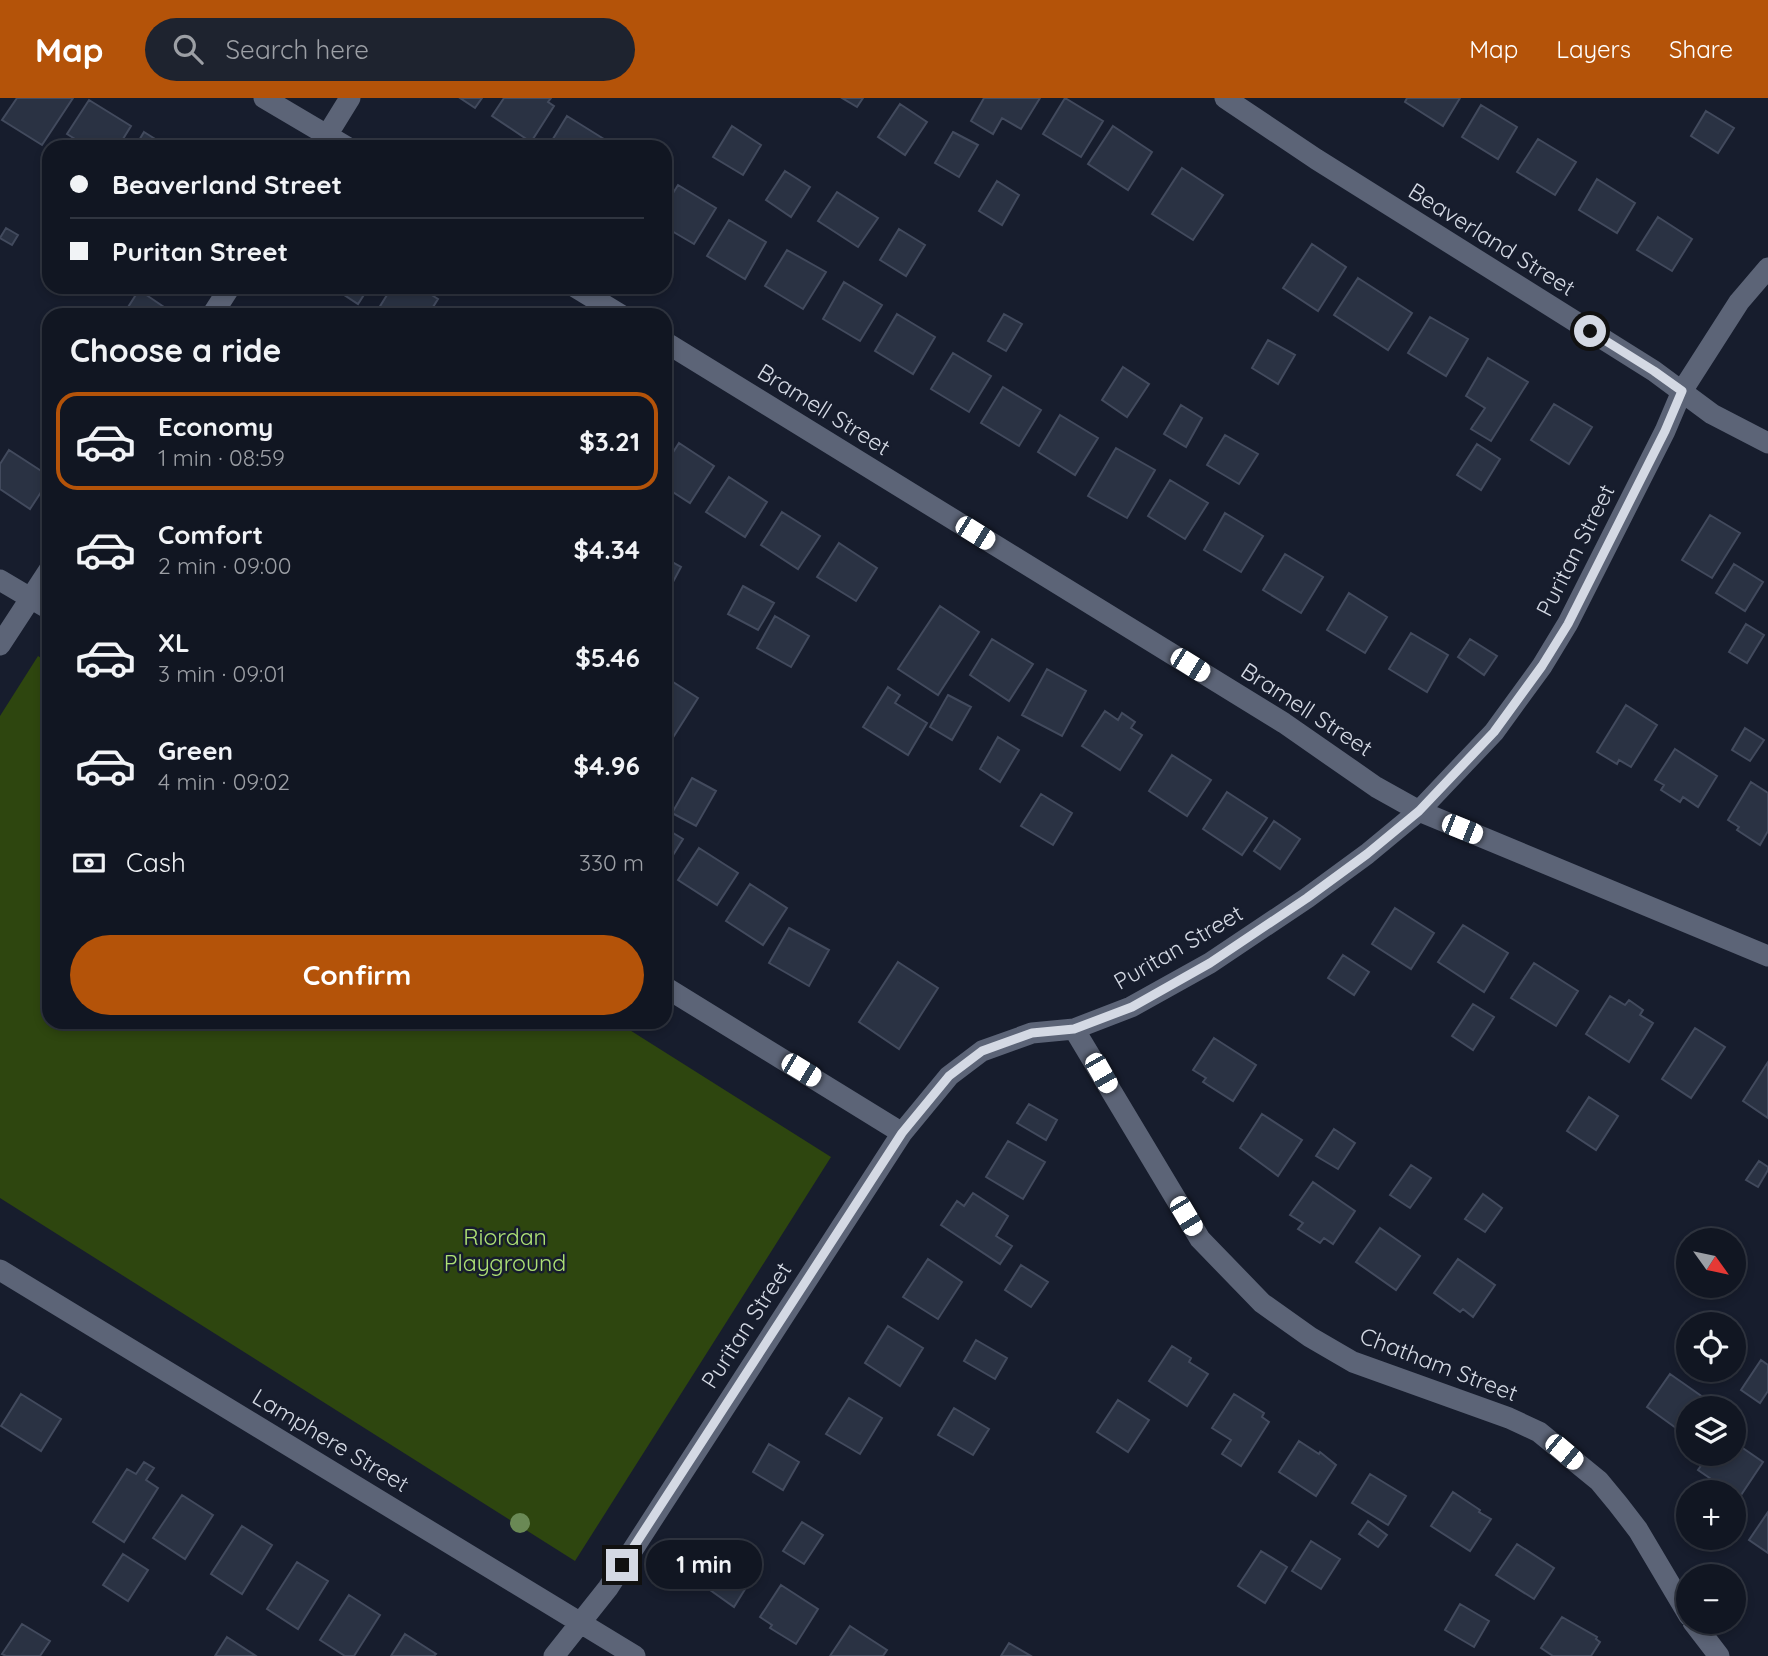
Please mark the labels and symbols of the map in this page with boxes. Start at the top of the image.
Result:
street label: Beaverland Street [1403,176,1581,302]
route start [1574,315,1606,347]
street label: Bramell Street [752,357,896,461]
street label: Puritan Street [1529,479,1621,621]
car [952,513,999,553]
car [1167,645,1214,685]
street label: Bramell Street [1236,656,1378,762]
car [1439,811,1486,847]
street label: Puritan Street [1108,898,1248,996]
car [778,1050,825,1090]
car [1082,1050,1121,1096]
car [1167,1193,1206,1239]
park label: Riordan Playground [444,1222,566,1277]
north arrow [1676,1228,1746,1298]
street label: Puritan Street [694,1256,798,1394]
street label: Chatham Street [1356,1321,1522,1408]
street label: Lamphere Street [247,1382,415,1498]
car [1542,1430,1587,1474]
callout: 1 min [646,1540,762,1590]
route end [606,1549,638,1581]

